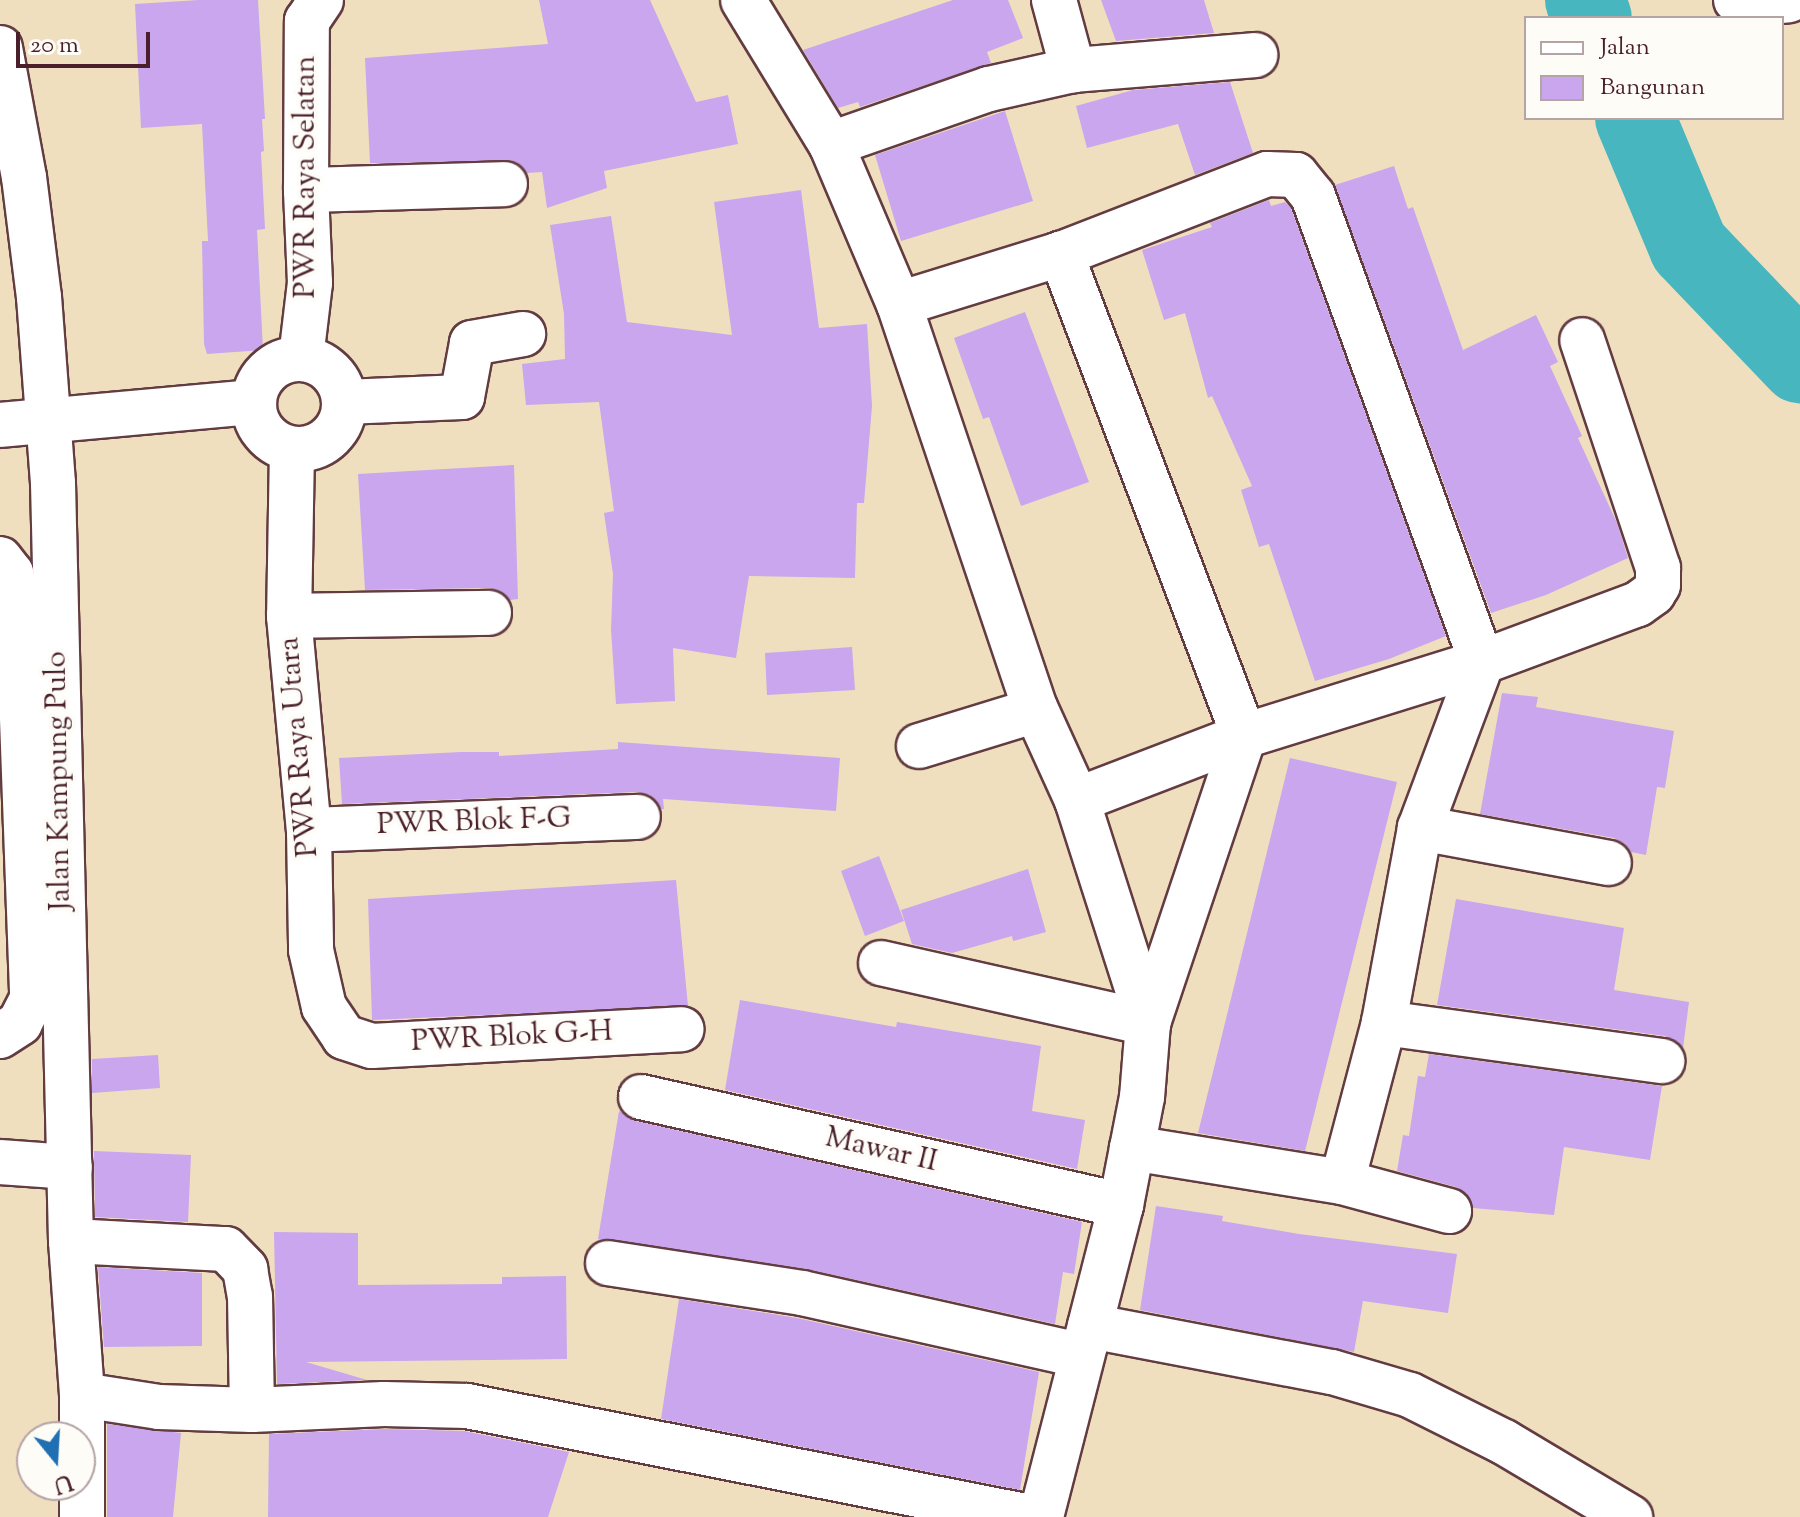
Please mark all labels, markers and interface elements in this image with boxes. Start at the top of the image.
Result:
scale bar [20,16,154,66]
legend [1524,16,1784,120]
text: 20 m [30,29,79,63]
text: Jalan [1600,31,1650,65]
street label: PWR Raya Selatan [289,55,325,299]
text: Bangunan [1600,71,1705,105]
street label: PWR Raya Utara [272,635,328,859]
street label: Jalan Kampung Pulo [40,651,80,911]
street label: PWR Blok F-G [376,802,572,844]
street label: PWR Blok G-H [410,1015,614,1061]
street label: Mawar II [821,1121,941,1181]
north arrow [16,1421,96,1501]
text: U [49,1464,76,1500]

